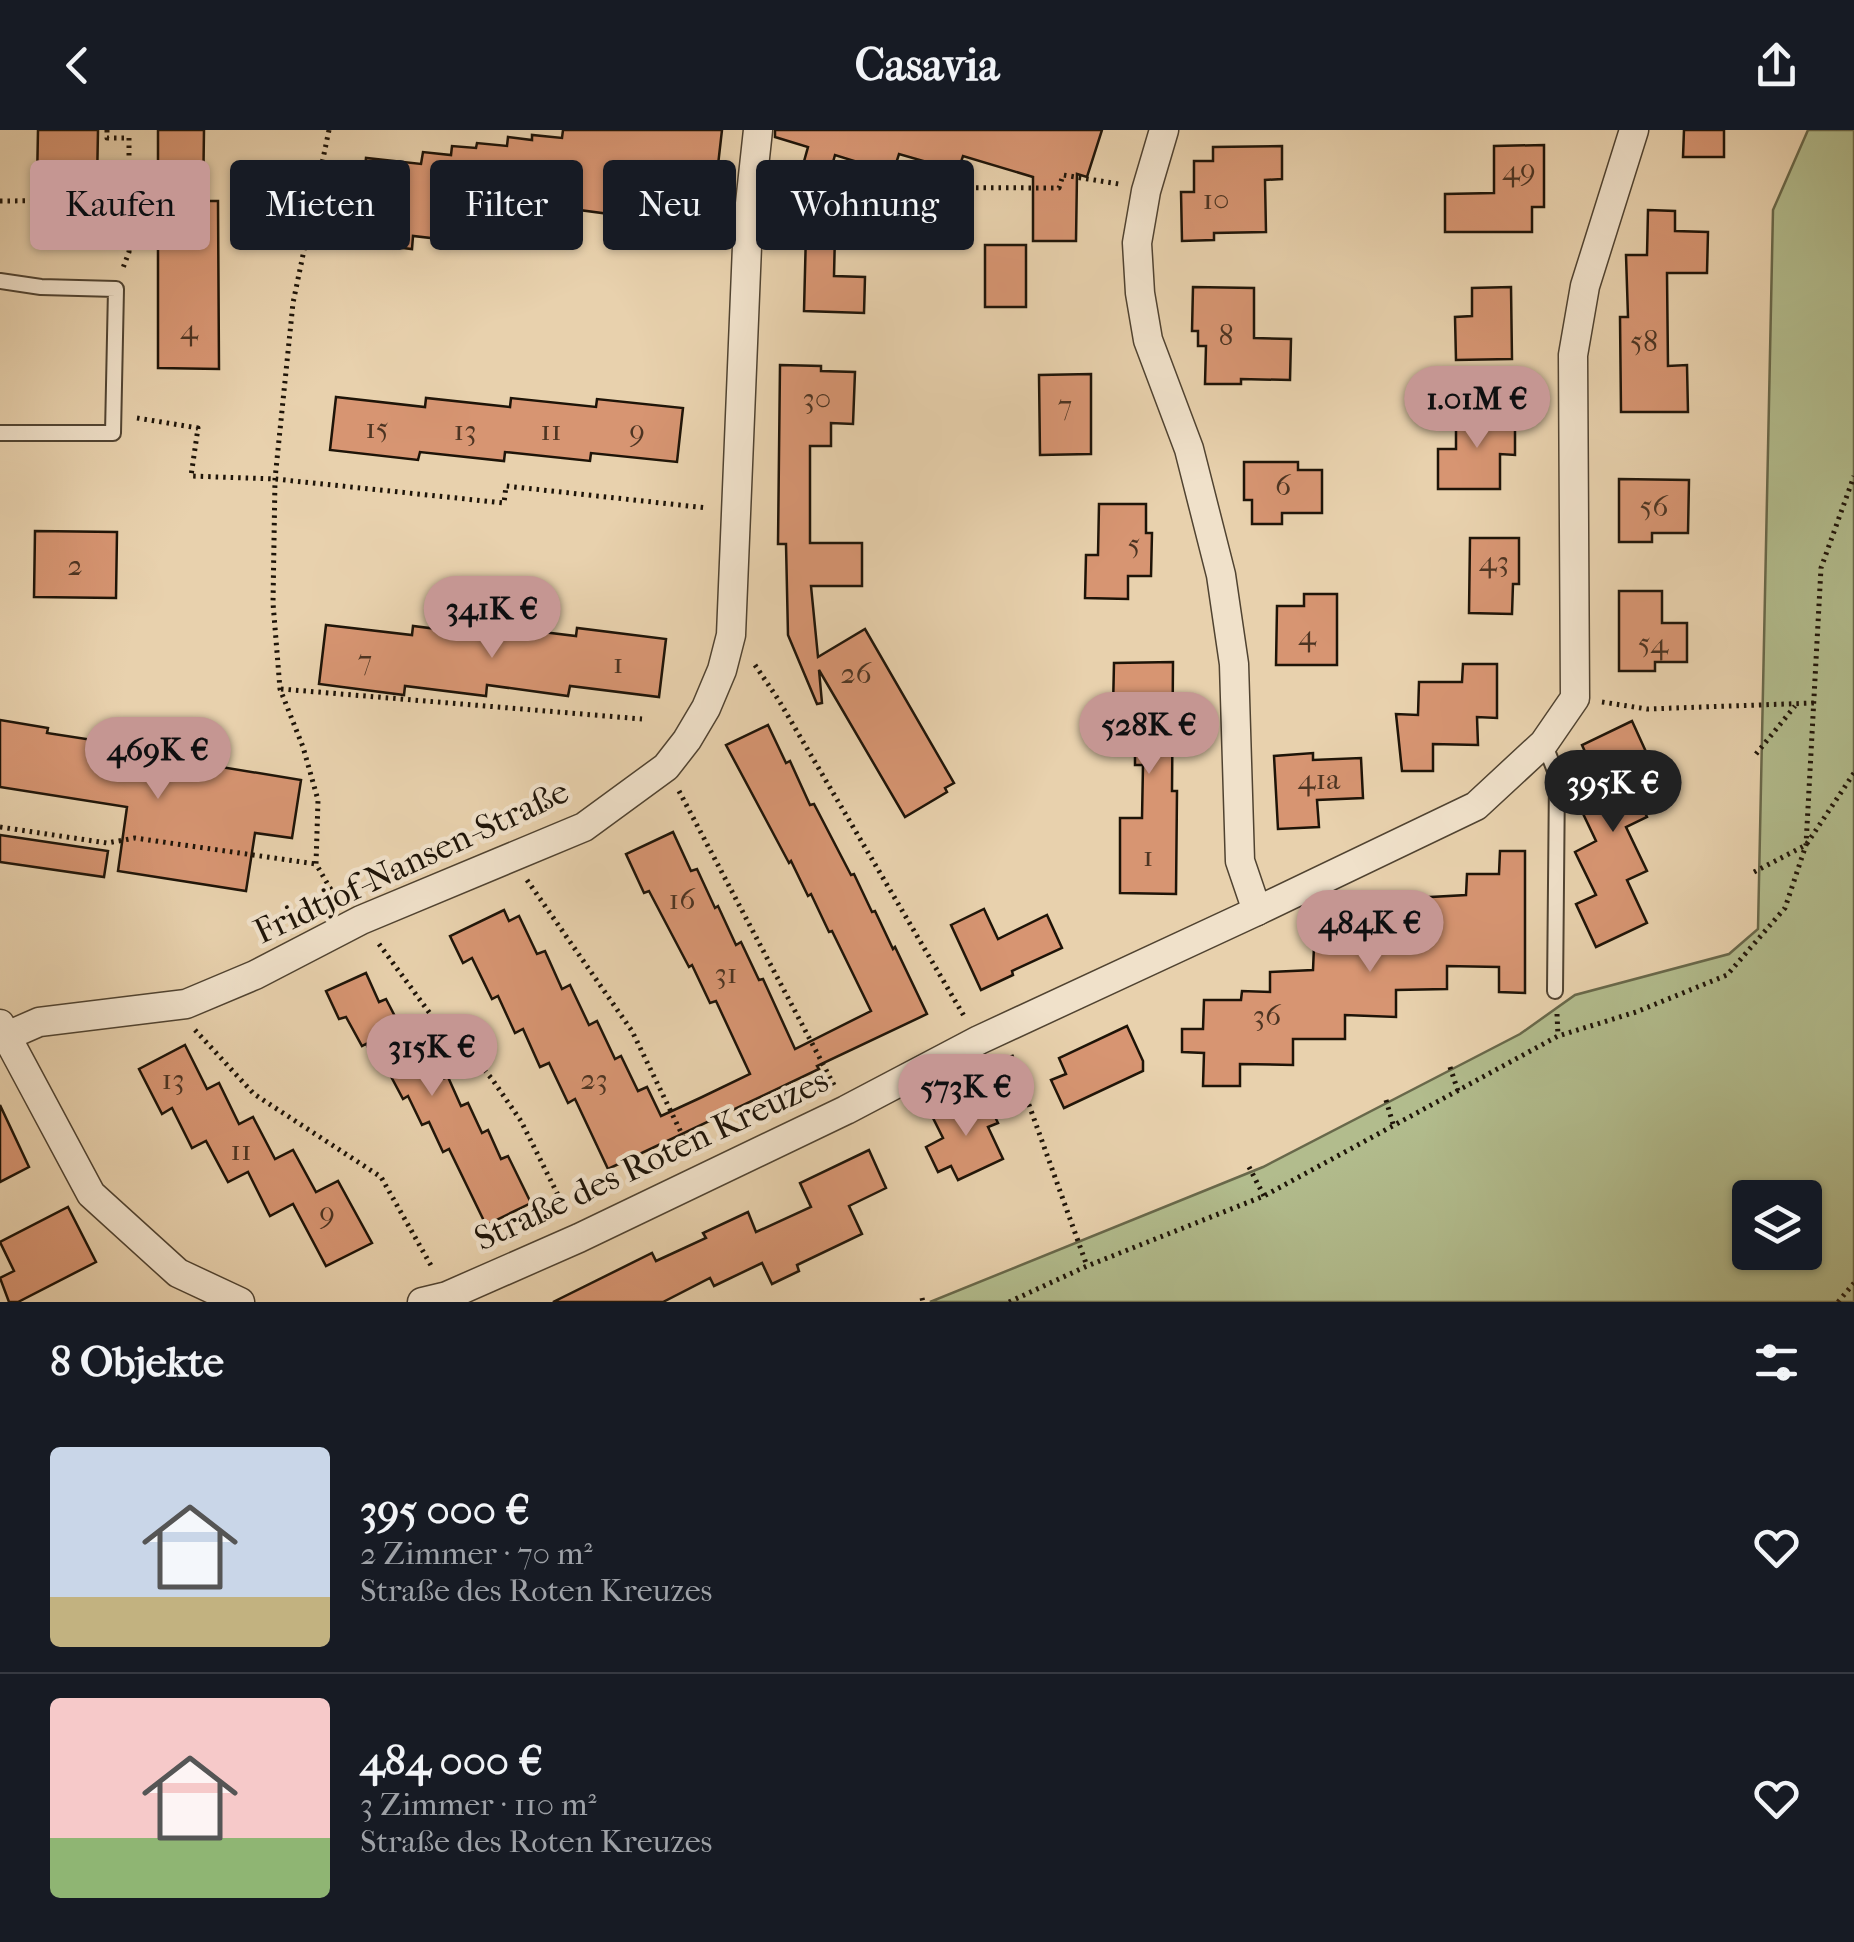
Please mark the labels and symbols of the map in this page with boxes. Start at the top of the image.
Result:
house number: 49 [1502,153,1536,188]
house number: 10 [1202,182,1230,217]
house number: 4 [180,312,199,347]
house number: 8 [1218,318,1234,353]
house number: 58 [1630,324,1658,359]
pin: 1.01M € [1385,366,1569,451]
house number: 30 [803,381,831,416]
house number: 7 [1058,388,1072,423]
house number: 15 [365,411,389,446]
house number: 13 [453,413,477,448]
house number: 11 [540,413,562,448]
house number: 9 [629,414,645,449]
house number: 6 [1275,468,1292,503]
house number: 56 [1639,489,1669,524]
house number: 5 [1128,527,1140,562]
house number: 43 [1479,544,1509,579]
house number: 2 [67,548,83,583]
pin: 341K € [411,576,573,661]
house number: 4 [1298,618,1317,653]
house number: 54 [1638,626,1670,661]
house number: 7 [358,643,372,678]
house number: 1 [613,646,623,681]
house number: 26 [840,656,873,691]
pin: 528K € [1068,692,1230,777]
pin: 469K € [77,717,239,802]
pin: 395K € [1532,750,1694,835]
house number: 41a [1298,762,1341,797]
street label: Fridtjof-Nansen-Straße [247,771,575,952]
house number: 1 [1143,839,1153,874]
house number: 16 [669,882,696,917]
pin: 484K € [1289,890,1451,975]
house number: 31 [714,956,738,991]
house number: 36 [1253,998,1282,1033]
pin: 315K € [351,1014,513,1099]
pin: 573K € [885,1054,1047,1139]
street label: Straße des Roten Kreuzes [468,1059,835,1259]
house number: 13 [161,1062,185,1097]
house number: 23 [580,1062,608,1097]
house number: 11 [230,1133,252,1168]
house number: 9 [319,1196,335,1231]

